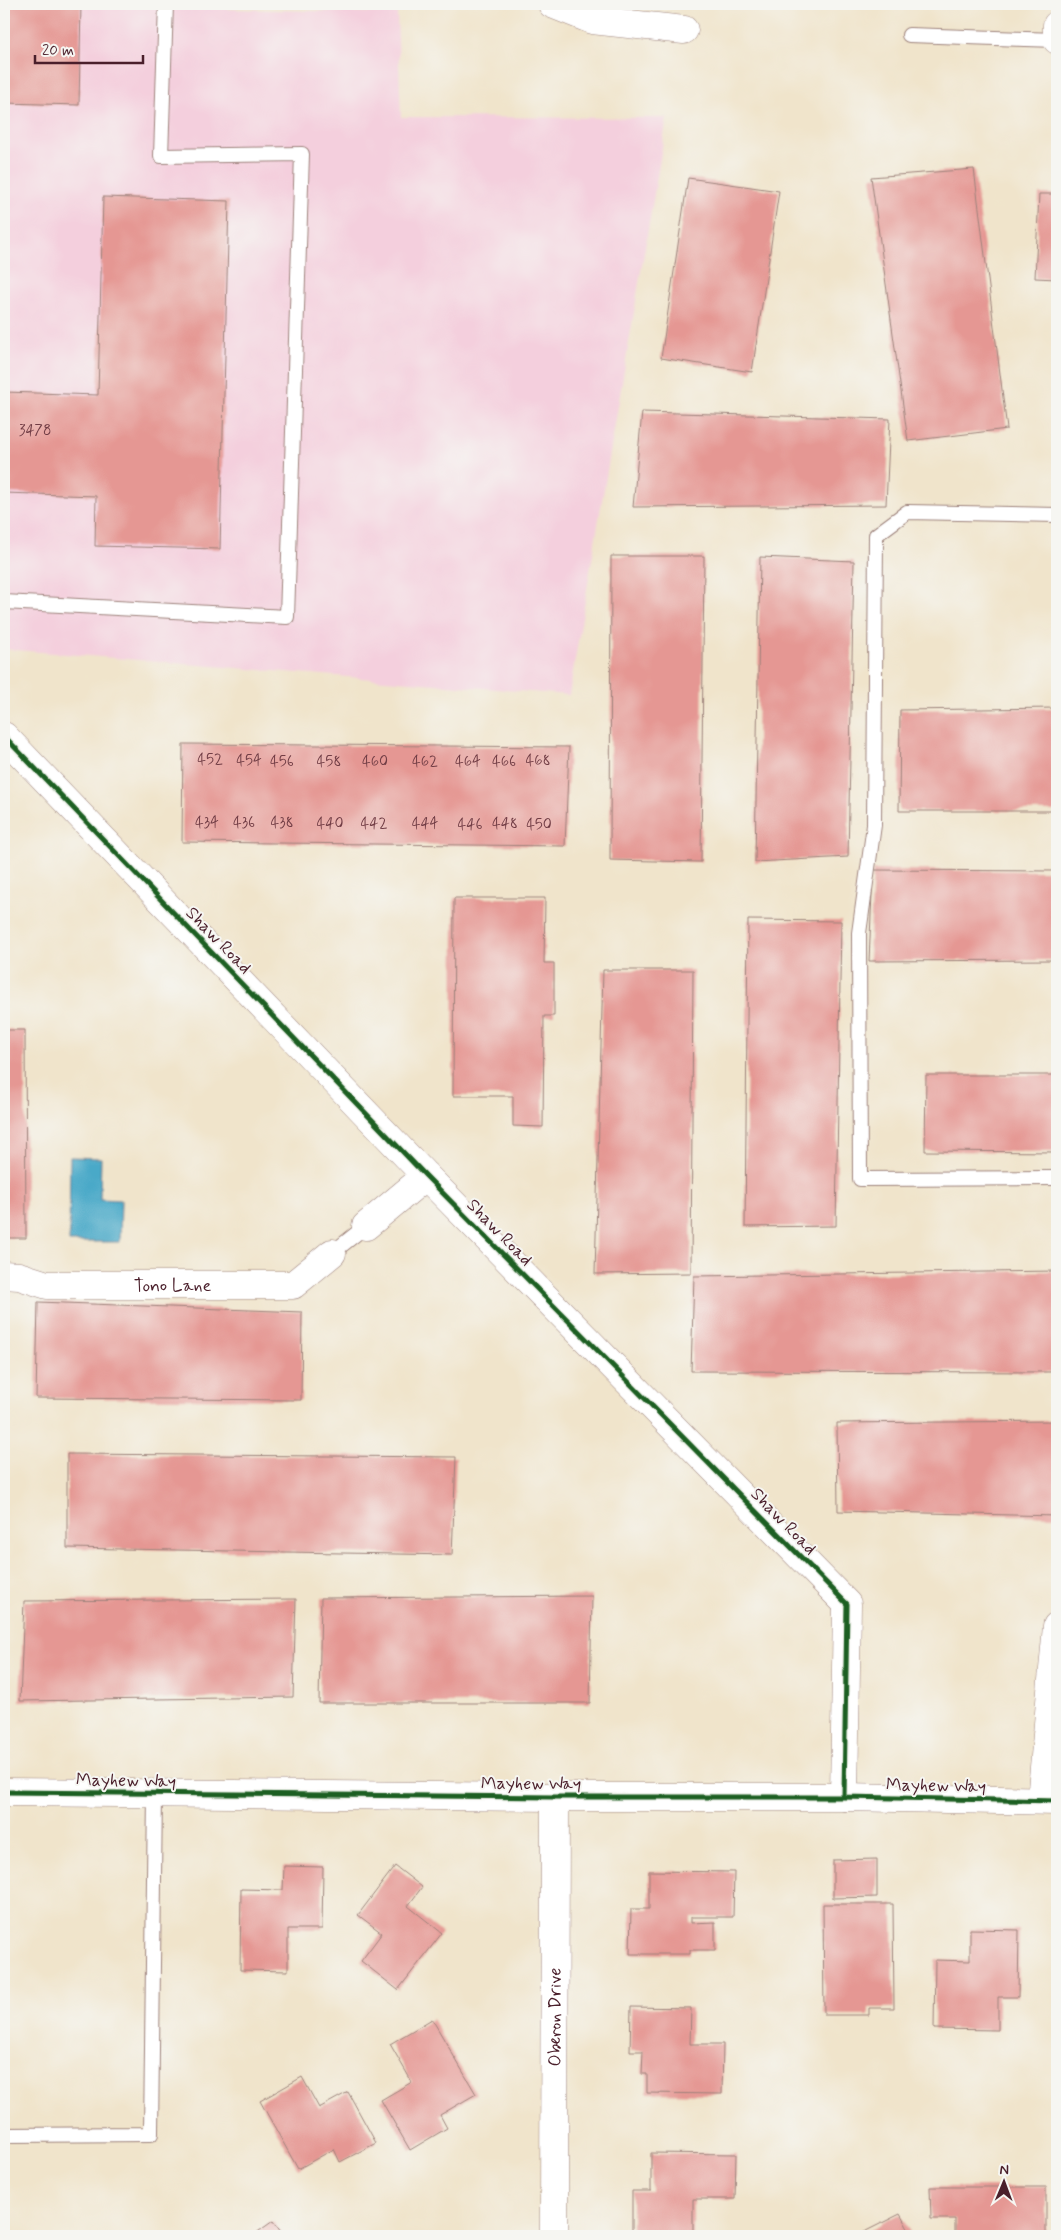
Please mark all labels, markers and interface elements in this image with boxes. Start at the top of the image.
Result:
scale bar [35,32,142,64]
text: 20 m [42,41,74,61]
house number: 3478 [19,421,51,441]
house number: 452 [197,750,223,770]
house number: 454 [236,751,262,771]
house number: 468 [525,751,551,771]
house number: 456 [270,752,294,772]
house number: 458 [317,752,341,772]
house number: 460 [362,752,388,772]
house number: 462 [412,752,438,772]
house number: 464 [455,752,481,772]
house number: 466 [492,752,516,772]
house number: 434 [195,813,219,833]
house number: 436 [233,813,255,833]
house number: 438 [270,813,294,833]
house number: 440 [317,814,343,834]
house number: 442 [361,814,387,834]
house number: 444 [412,814,438,834]
house number: 448 [492,814,518,834]
house number: 446 [458,815,482,835]
house number: 450 [526,815,552,835]
street label: Shaw Road [180,902,257,980]
street label: Shaw Road [461,1194,538,1272]
street label: Tono Lane [134,1274,211,1298]
street label: Shaw Road [745,1483,822,1561]
street label: Mayhew Way [76,1768,176,1794]
street label: Mayhew Way [481,1772,581,1796]
street label: Mayhew Way [886,1773,986,1799]
street label: Oberon Drive [543,1968,568,2066]
north arrow [978,2158,1028,2208]
text: N [999,2161,1009,2179]

